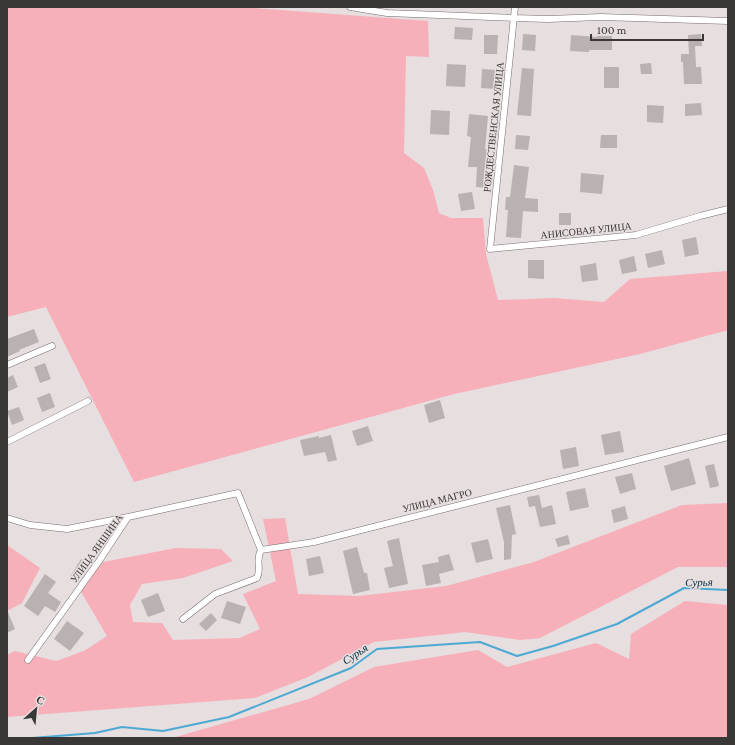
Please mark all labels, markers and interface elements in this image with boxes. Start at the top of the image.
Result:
scale bar [591,16,703,42]
text: 100 m [597,23,627,37]
street label: РОЖДЕСТВЕНСКАЯ УЛИЦА [481,61,506,193]
street label: АНИСОВАЯ УЛИЦА [540,220,633,241]
street label: УЛИЦА МАГРО [401,487,473,514]
street label: УЛИЦА ЯНШИНА [68,511,125,585]
water label: Сурья [685,576,713,588]
water label: Сурья [340,641,370,667]
north arrow [16,689,56,729]
text: С [34,693,47,707]

